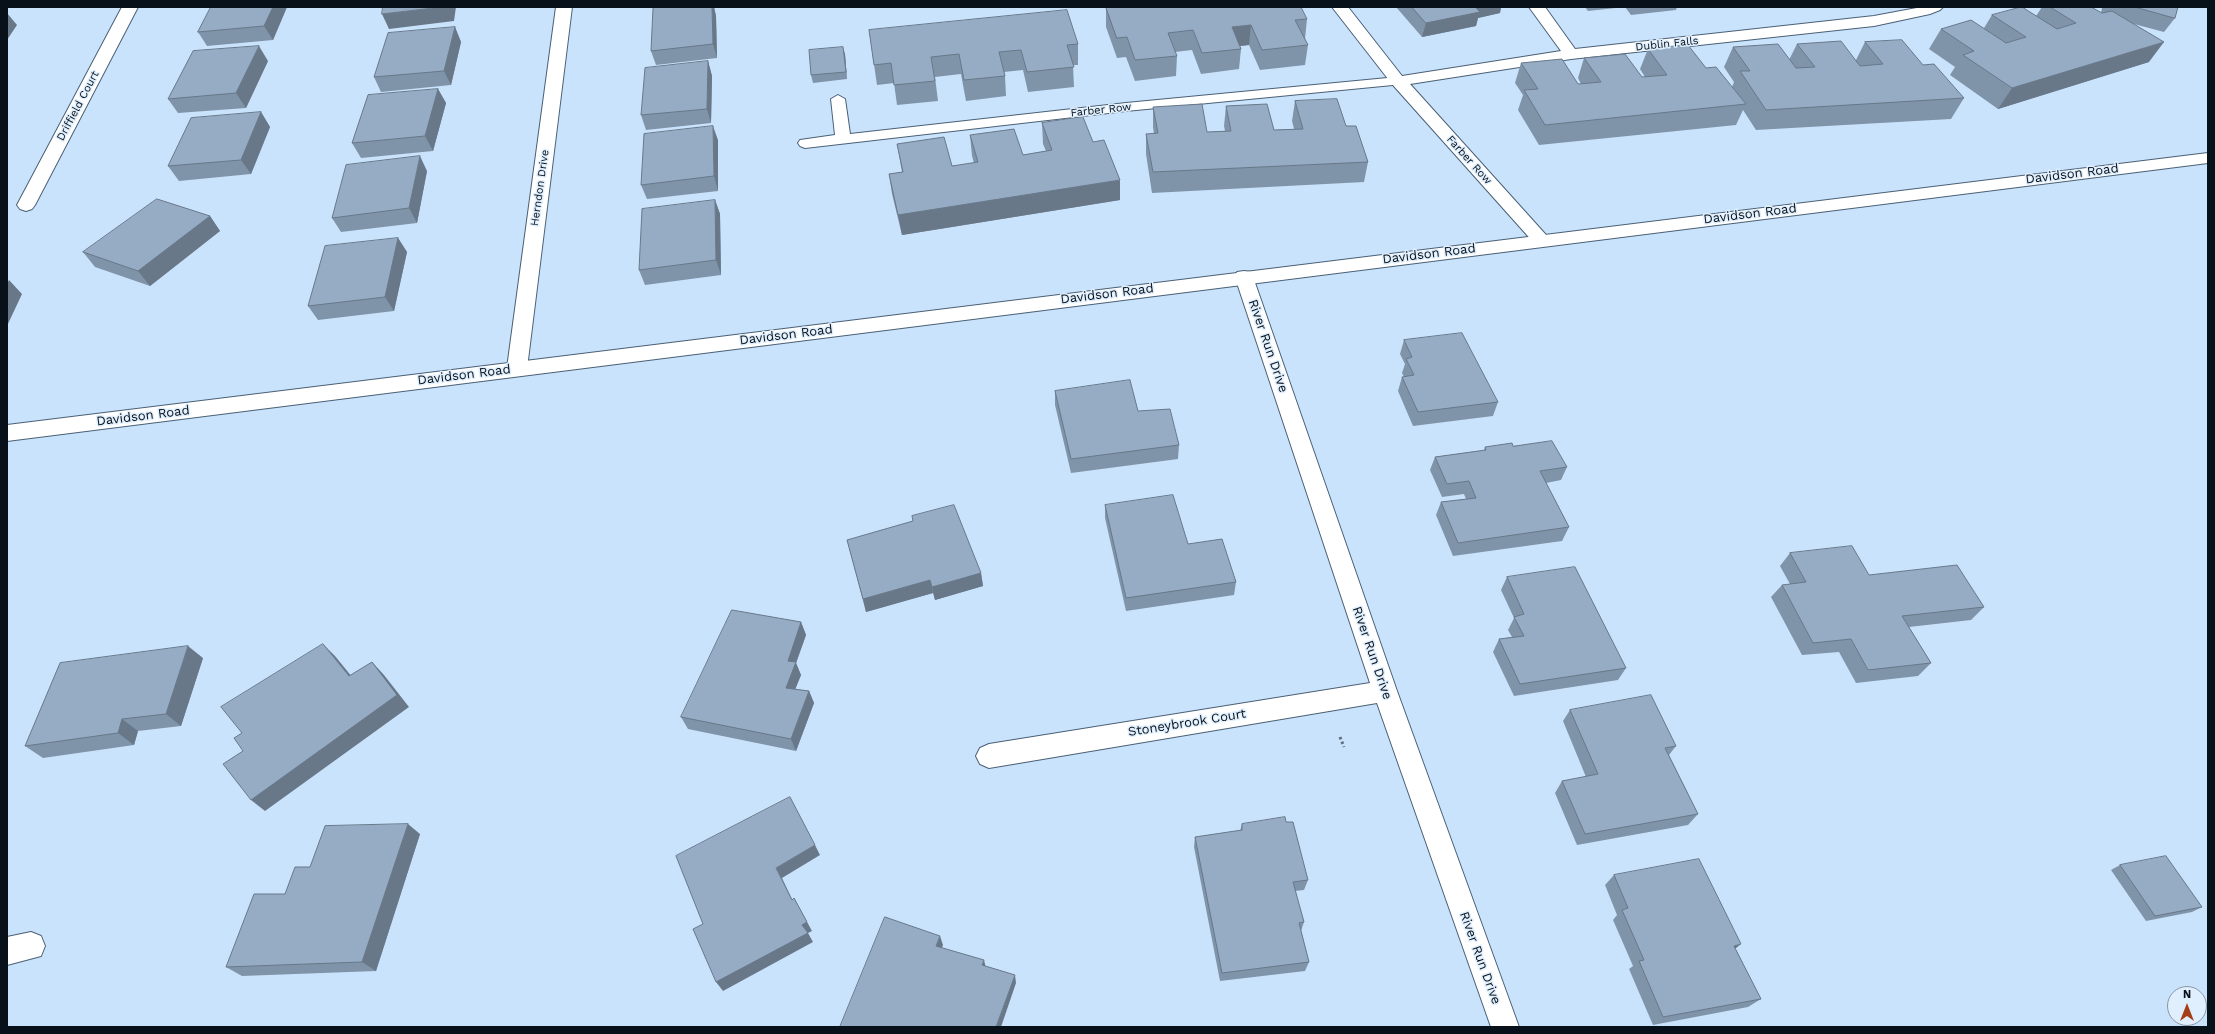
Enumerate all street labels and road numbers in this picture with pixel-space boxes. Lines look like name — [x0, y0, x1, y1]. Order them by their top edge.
street label: Dublin Falls — [1635, 34, 1699, 54]
street label: Driffield Court — [54, 69, 102, 143]
street label: Farber Row — [1070, 100, 1132, 120]
street label: Farber Row — [1444, 133, 1494, 187]
street label: Herndon Drive — [528, 149, 552, 227]
street label: Davidson Road — [2025, 161, 2119, 187]
street label: Davidson Road — [1703, 201, 1797, 227]
street label: Davidson Road — [1382, 241, 1476, 267]
street label: Davidson Road — [1060, 281, 1154, 307]
street label: River Run Drive — [1245, 297, 1291, 395]
street label: Davidson Road — [739, 322, 833, 348]
street label: Davidson Road — [417, 362, 511, 388]
street label: Davidson Road — [96, 403, 190, 429]
street label: River Run Drive — [1349, 604, 1395, 702]
street label: Stoneybrook Court — [1127, 706, 1247, 740]
street label: River Run Drive — [1456, 910, 1504, 1006]

